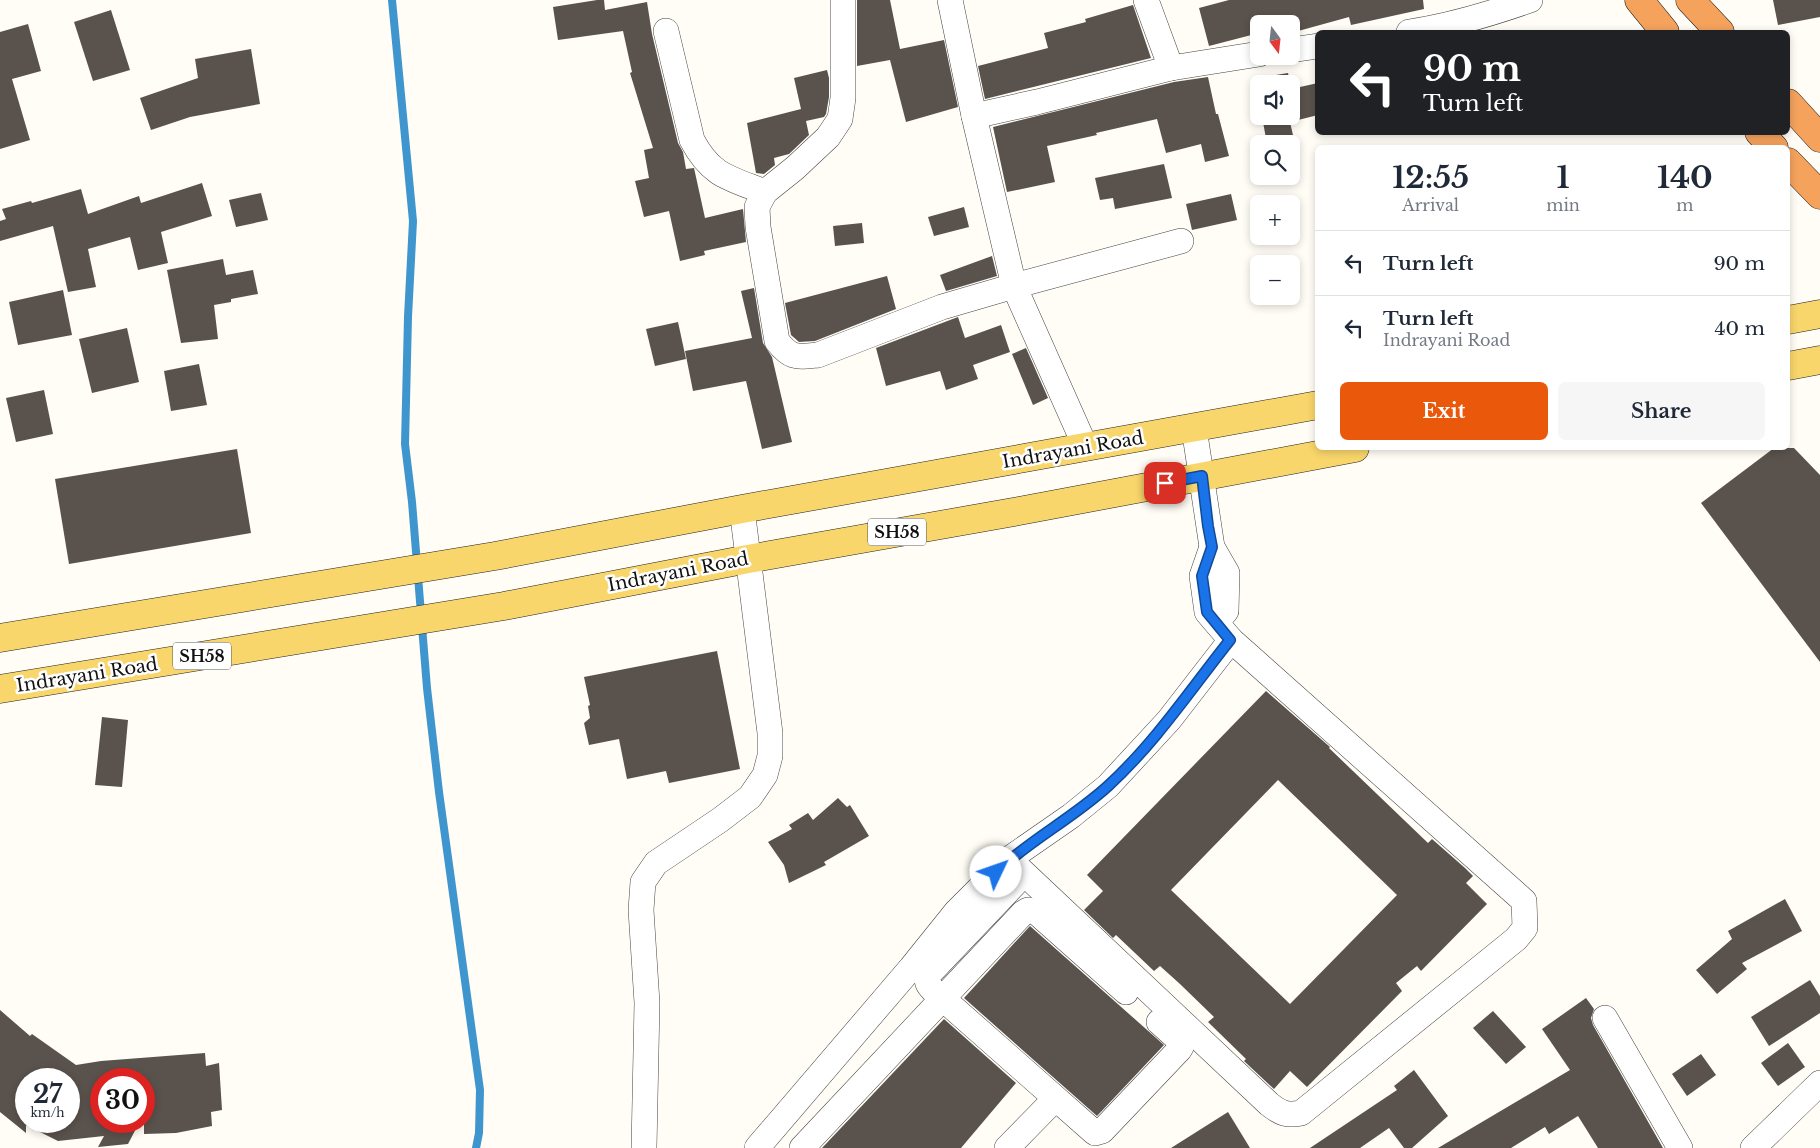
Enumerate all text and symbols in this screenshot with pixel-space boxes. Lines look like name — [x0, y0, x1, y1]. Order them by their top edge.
north arrow — [1250, 15, 1300, 65]
map controls — [1250, 15, 1300, 305]
text: 90 m — [1423, 47, 1521, 90]
icon: left — [1340, 50, 1405, 115]
button: sound — [1250, 75, 1300, 125]
text: Turn left — [1423, 90, 1523, 117]
button: search — [1250, 135, 1300, 185]
text: 12:55 — [1392, 159, 1469, 196]
text: 1 — [1557, 159, 1570, 196]
text: 140 — [1657, 159, 1713, 196]
button: + — [1250, 195, 1300, 245]
text: Arrival — [1402, 195, 1459, 215]
text: min — [1546, 195, 1580, 215]
text: m — [1676, 195, 1694, 215]
icon: left — [1340, 249, 1368, 277]
text: Turn left — [1383, 252, 1474, 275]
text: 90 m — [1713, 252, 1765, 275]
button: − — [1250, 255, 1300, 305]
text: Turn left — [1383, 307, 1474, 330]
icon: left — [1340, 314, 1368, 342]
text: 40 m — [1714, 317, 1765, 340]
text: Indrayani Road — [1383, 330, 1510, 350]
button: Exit — [1340, 382, 1548, 440]
button: Share — [1558, 382, 1765, 440]
street label: Indrayani Road — [1001, 427, 1145, 473]
pin — [1144, 462, 1186, 504]
icon: arrive — [1151, 469, 1179, 497]
road number: SH58 — [868, 518, 926, 546]
street label: Indrayani Road — [606, 548, 750, 596]
road number: SH58 — [173, 642, 231, 669]
street label: Indrayani Road — [15, 653, 159, 697]
position arrow — [969, 845, 1021, 897]
speed limit sign: 30 — [90, 1068, 155, 1133]
text: 27 — [33, 1079, 62, 1110]
text: km/h — [30, 1105, 65, 1120]

